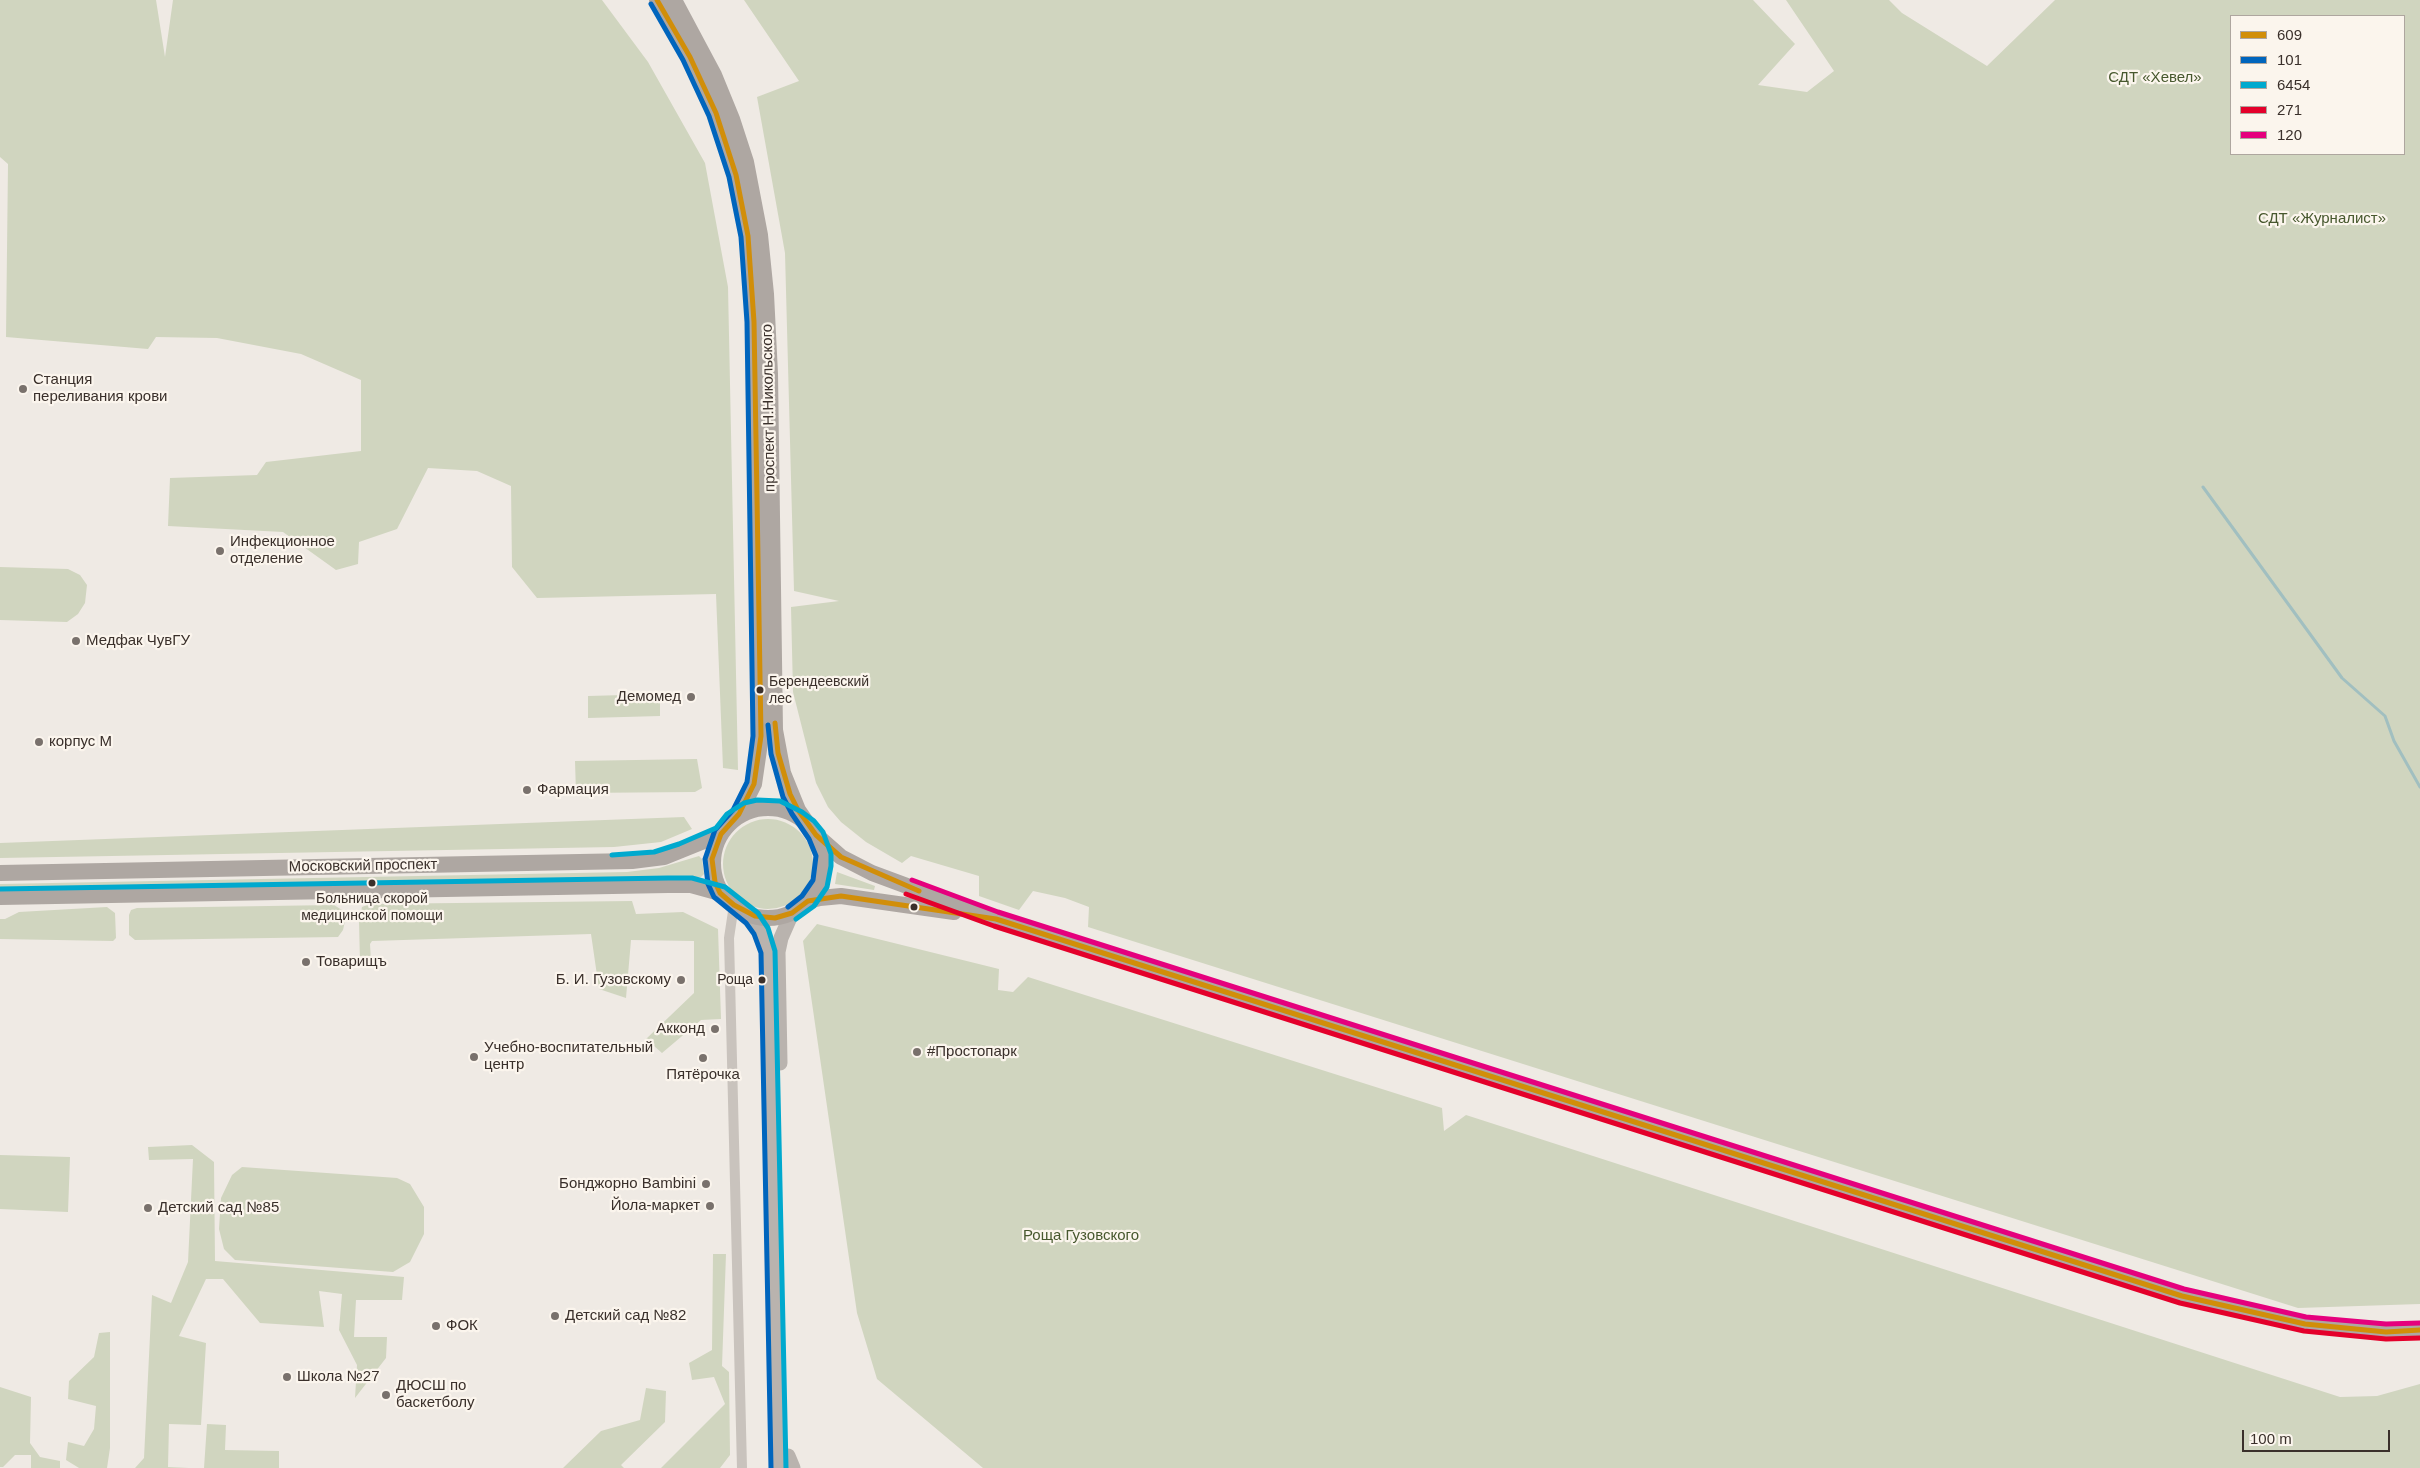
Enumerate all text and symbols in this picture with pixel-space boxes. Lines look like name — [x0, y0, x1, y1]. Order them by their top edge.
legend — [2230, 15, 2405, 155]
text: 609 — [2277, 26, 2302, 43]
text: 101 — [2277, 51, 2302, 68]
park label: СДТ «Хевел» — [2108, 69, 2202, 87]
text: 6454 — [2277, 76, 2310, 93]
text: 271 — [2277, 101, 2302, 118]
text: 120 — [2277, 126, 2302, 143]
park label: СДТ «Журналист» — [2258, 210, 2386, 228]
street label: проспект Н.Никольского — [759, 324, 779, 492]
place label: Станция переливания крови — [33, 371, 167, 406]
marker: Станция переливания крови — [17, 383, 29, 395]
place label: Инфекционное отделение — [230, 533, 335, 568]
marker: Инфекционное отделение — [214, 545, 226, 557]
place label: Медфак ЧувГУ — [86, 632, 190, 650]
marker: Медфак ЧувГУ — [70, 635, 82, 647]
place label: Берендеевский лес — [769, 674, 869, 706]
marker: Берендеевский лес — [755, 685, 765, 695]
place label: Демомед — [617, 688, 681, 706]
marker: Демомед — [685, 691, 697, 703]
place label: корпус М — [49, 733, 112, 751]
marker: корпус М — [33, 736, 45, 748]
place label: Фармация — [537, 781, 609, 799]
marker: Фармация — [521, 784, 533, 796]
street label: Московский проспект — [288, 856, 438, 876]
marker: Больница скорой медицинской помощи — [367, 878, 377, 888]
place label: Больница скорой медицинской помощи — [301, 891, 443, 924]
unlabelled marker — [909, 902, 919, 912]
place label: Товарищъ — [316, 953, 387, 971]
marker: Товарищъ — [300, 956, 312, 968]
place label: Б. И. Гузовскому — [556, 971, 671, 989]
place label: Роща — [717, 972, 753, 988]
marker: Б. И. Гузовскому — [675, 974, 687, 986]
marker: Роща — [757, 975, 767, 985]
place label: Акконд — [656, 1020, 705, 1038]
marker: Акконд — [709, 1023, 721, 1035]
place label: Учебно-воспитательный центр — [484, 1039, 653, 1074]
place label: #Простопарк — [927, 1043, 1017, 1061]
marker: #Простопарк — [911, 1046, 923, 1058]
marker: Учебно-воспитательный центр — [468, 1051, 480, 1063]
marker: Пятёрочка — [697, 1052, 709, 1064]
place label: Пятёрочка — [666, 1066, 740, 1084]
place label: Бонджорно Bambini — [559, 1175, 696, 1193]
marker: Бонджорно Bambini — [700, 1178, 712, 1190]
place label: Йола-маркет — [611, 1197, 700, 1215]
place label: Детский сад №85 — [158, 1199, 279, 1217]
marker: Йола-маркет — [704, 1200, 716, 1212]
marker: Детский сад №85 — [142, 1202, 154, 1214]
park label: Роща Гузовского — [1023, 1227, 1139, 1245]
place label: Детский сад №82 — [565, 1307, 686, 1325]
marker: Детский сад №82 — [549, 1310, 561, 1322]
place label: ФОК — [446, 1317, 478, 1335]
marker: ФОК — [430, 1320, 442, 1332]
place label: Школа №27 — [297, 1368, 380, 1386]
marker: Школа №27 — [281, 1371, 293, 1383]
place label: ДЮСШ по баскетболу — [396, 1377, 474, 1412]
marker: ДЮСШ по баскетболу — [380, 1389, 392, 1401]
scale bar — [2245, 1420, 2392, 1452]
text: 100 m — [2250, 1430, 2292, 1447]

